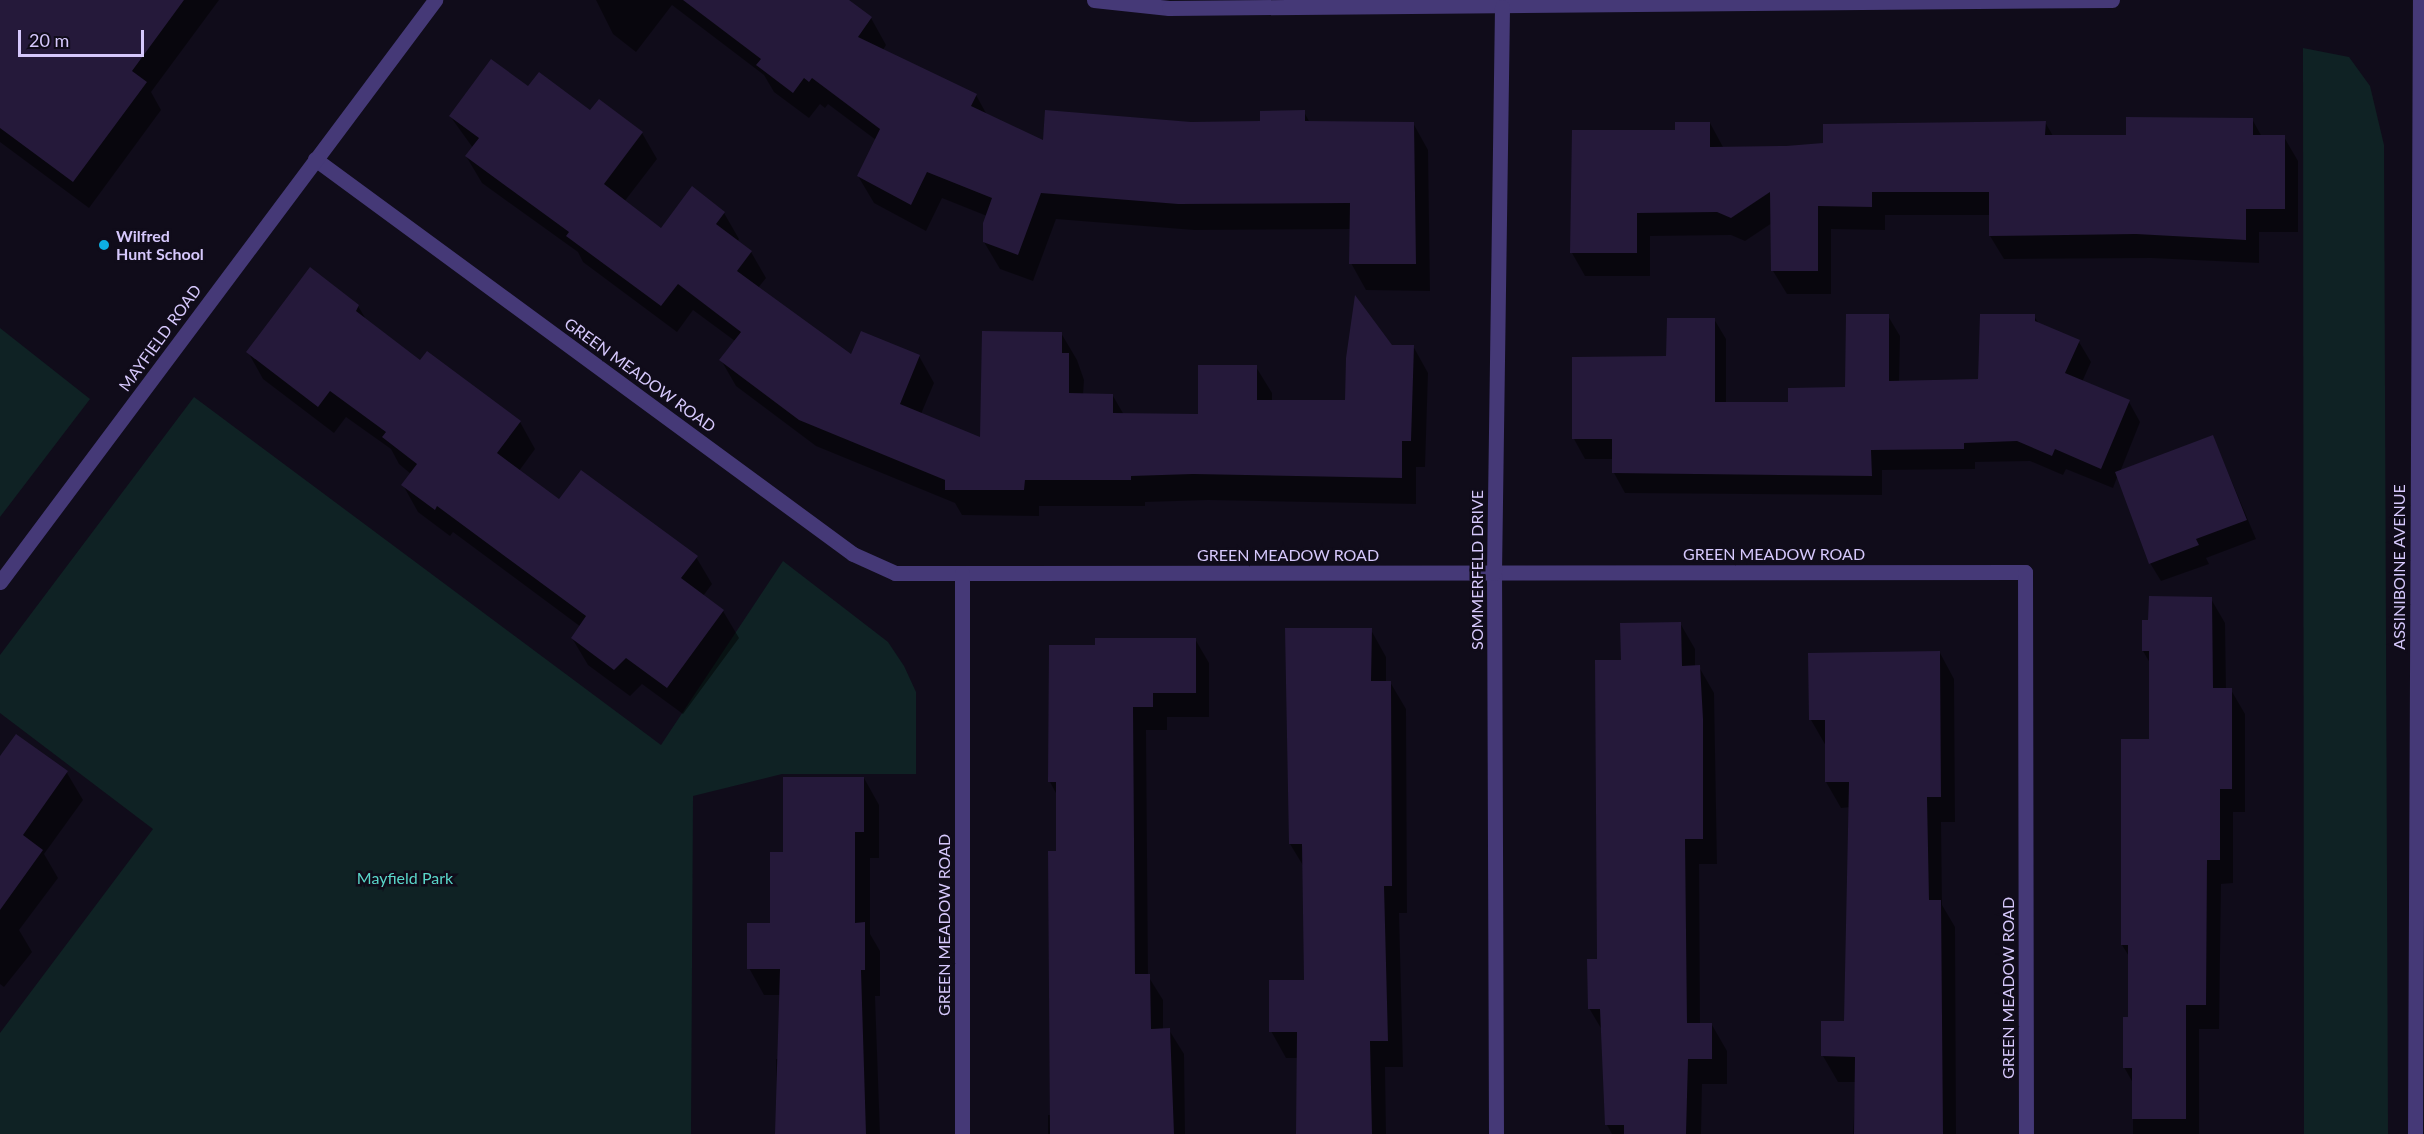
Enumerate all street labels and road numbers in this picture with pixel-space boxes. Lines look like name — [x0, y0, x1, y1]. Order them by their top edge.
street label: MAYFIELD ROAD — [115, 281, 205, 395]
street label: GREEN MEADOW ROAD — [561, 314, 719, 436]
street label: ASSINIBOINE AVENUE — [2389, 484, 2409, 650]
street label: SOMMERFELD DRIVE — [1467, 490, 1487, 650]
street label: GREEN MEADOW ROAD — [1683, 544, 1865, 564]
street label: GREEN MEADOW ROAD — [1197, 545, 1379, 565]
street label: GREEN MEADOW ROAD — [934, 834, 954, 1016]
street label: GREEN MEADOW ROAD — [1998, 897, 2018, 1079]

